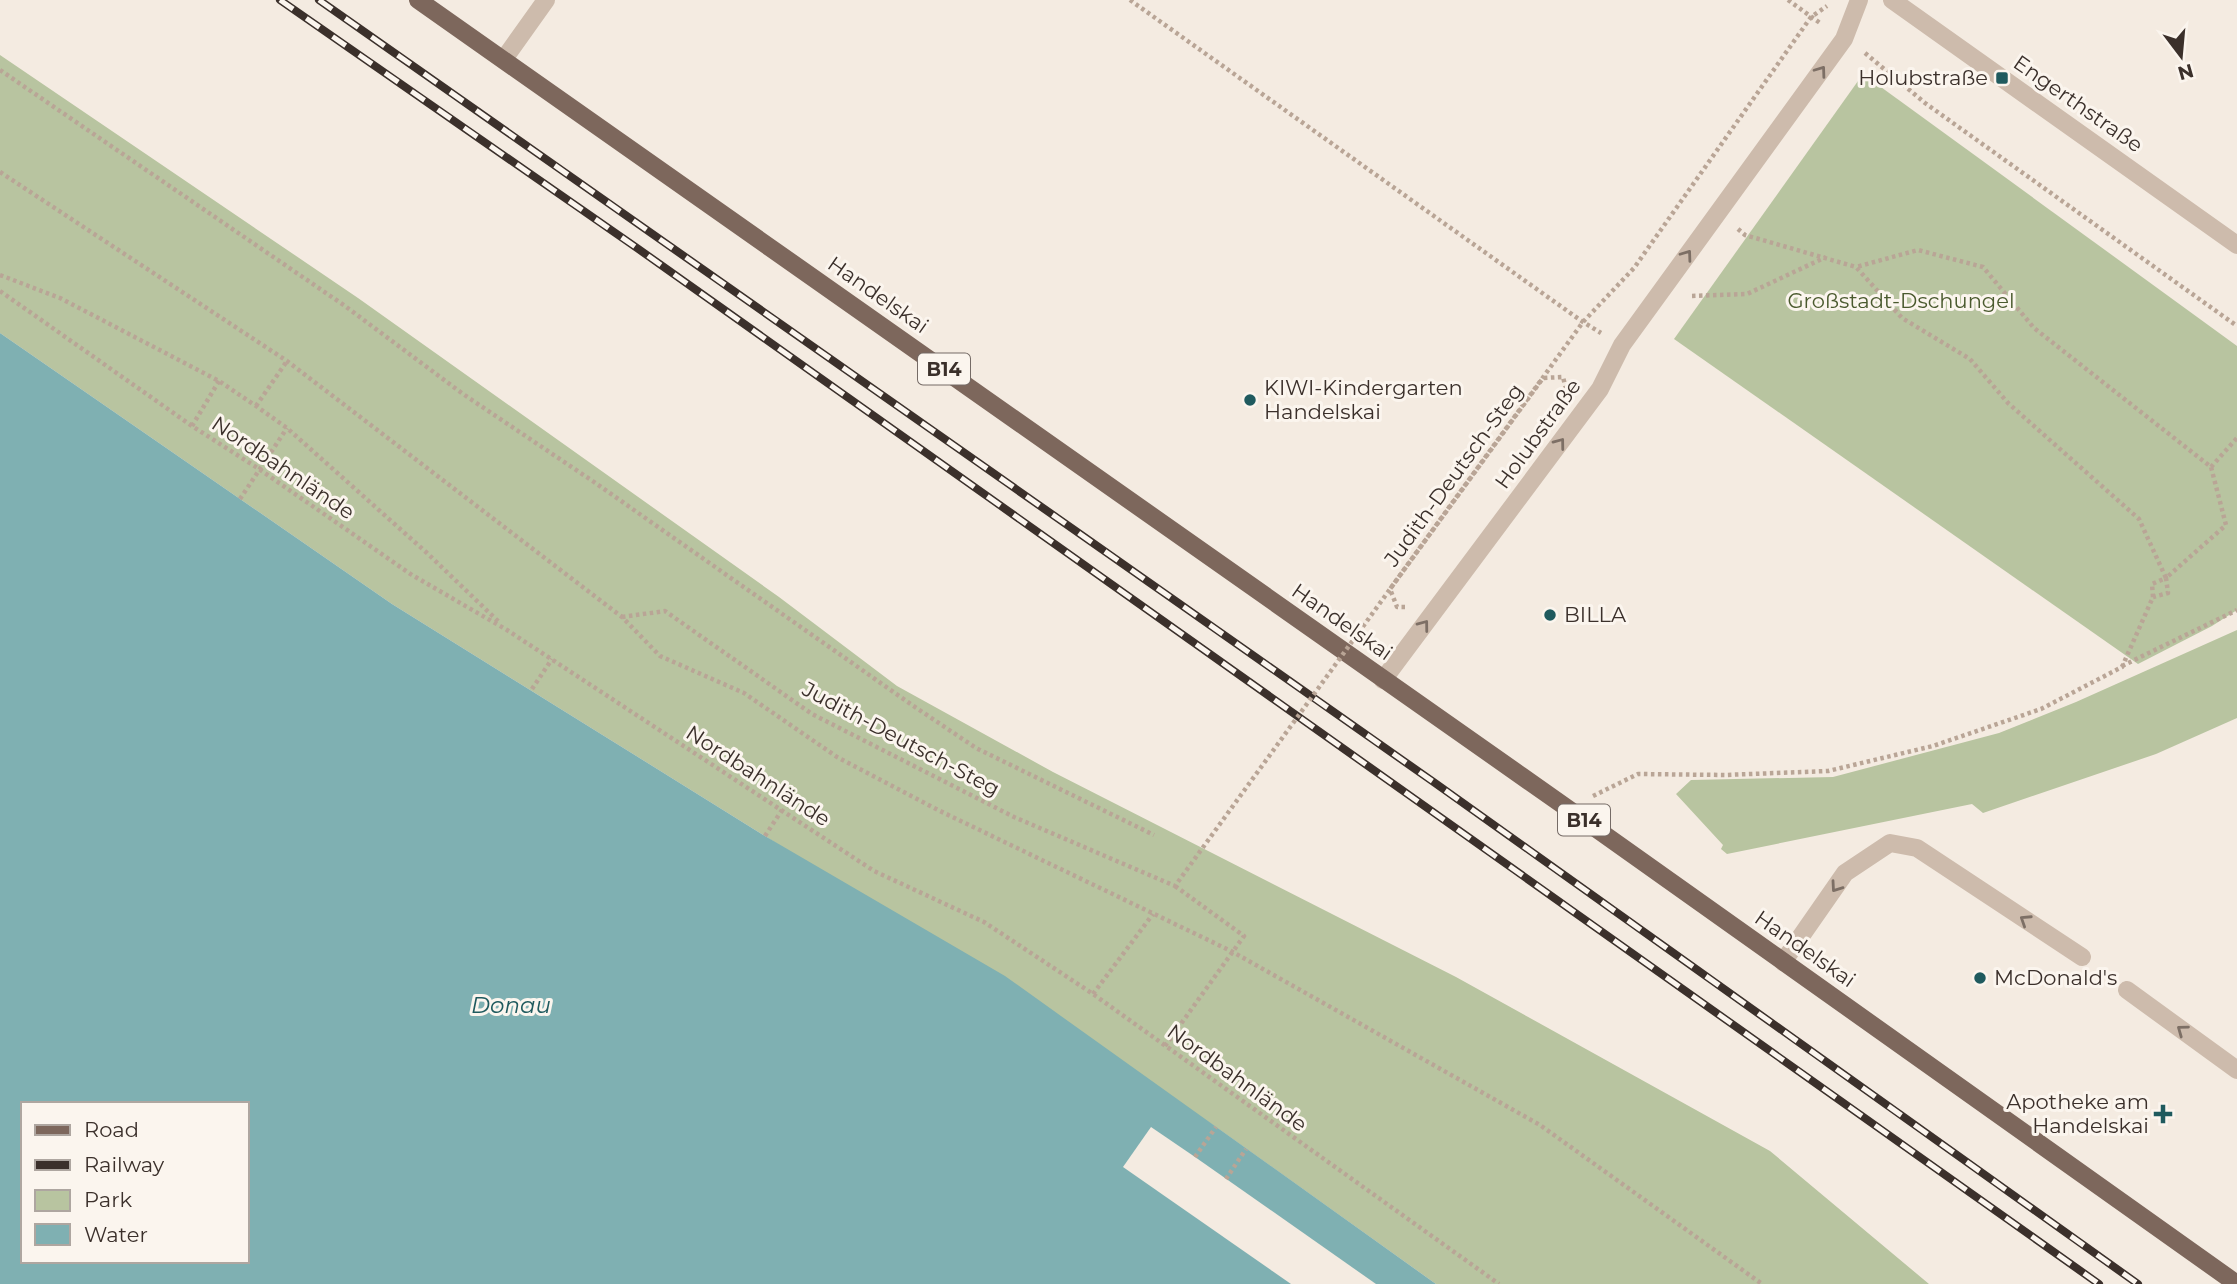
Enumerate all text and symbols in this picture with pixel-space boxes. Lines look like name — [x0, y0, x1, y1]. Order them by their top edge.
north arrow — [2146, 21, 2216, 91]
street label: Engerthstraße — [2009, 50, 2148, 157]
text: N — [2175, 59, 2196, 85]
place label: Holubstraße — [1858, 65, 1988, 90]
one-way arrow — [1813, 66, 1825, 79]
marker: Holubstraße — [1994, 70, 2010, 86]
one-way arrow — [1679, 250, 1692, 263]
street label: Handelskai — [823, 251, 933, 338]
park label: Großstadt-Dschungel — [1787, 288, 2015, 313]
road number: B14 — [918, 354, 970, 384]
street label: Holubstraße — [1489, 374, 1586, 494]
place label: KIWI-Kindergarten Handelskai — [1264, 375, 1463, 424]
street label: Judith-Deutsch-Steg — [1378, 379, 1528, 572]
marker: KIWI-Kindergarten Handelskai — [1242, 392, 1258, 408]
street label: Nordbahnlände — [207, 411, 359, 525]
one-way arrow — [1552, 438, 1564, 450]
street label: Handelskai — [1287, 578, 1397, 665]
place label: BILLA — [1564, 602, 1627, 627]
marker: BILLA — [1542, 607, 1558, 623]
one-way arrow — [1416, 620, 1429, 633]
street label: Judith-Deutsch-Steg — [798, 675, 1004, 801]
street label: Nordbahnlände — [682, 720, 835, 831]
road number: B14 — [1558, 804, 1610, 835]
one-way arrow — [1831, 879, 1844, 892]
street label: Handelskai — [1750, 905, 1860, 992]
one-way arrow — [2020, 915, 2033, 928]
place label: McDonald's — [1994, 965, 2117, 990]
marker: McDonald's — [1972, 970, 1988, 986]
water label: Donau — [471, 991, 551, 1019]
street label: Nordbahnlände — [1162, 1018, 1312, 1137]
one-way arrow — [2177, 1026, 2190, 1038]
place label: Apotheke am Handelskai — [2006, 1089, 2149, 1138]
legend — [21, 1102, 248, 1263]
marker: Apotheke am Handelskai — [2155, 1106, 2171, 1122]
text: Road — [84, 1117, 139, 1142]
text: Railway — [84, 1152, 165, 1177]
text: Park — [84, 1187, 132, 1212]
text: Water — [84, 1222, 148, 1247]

